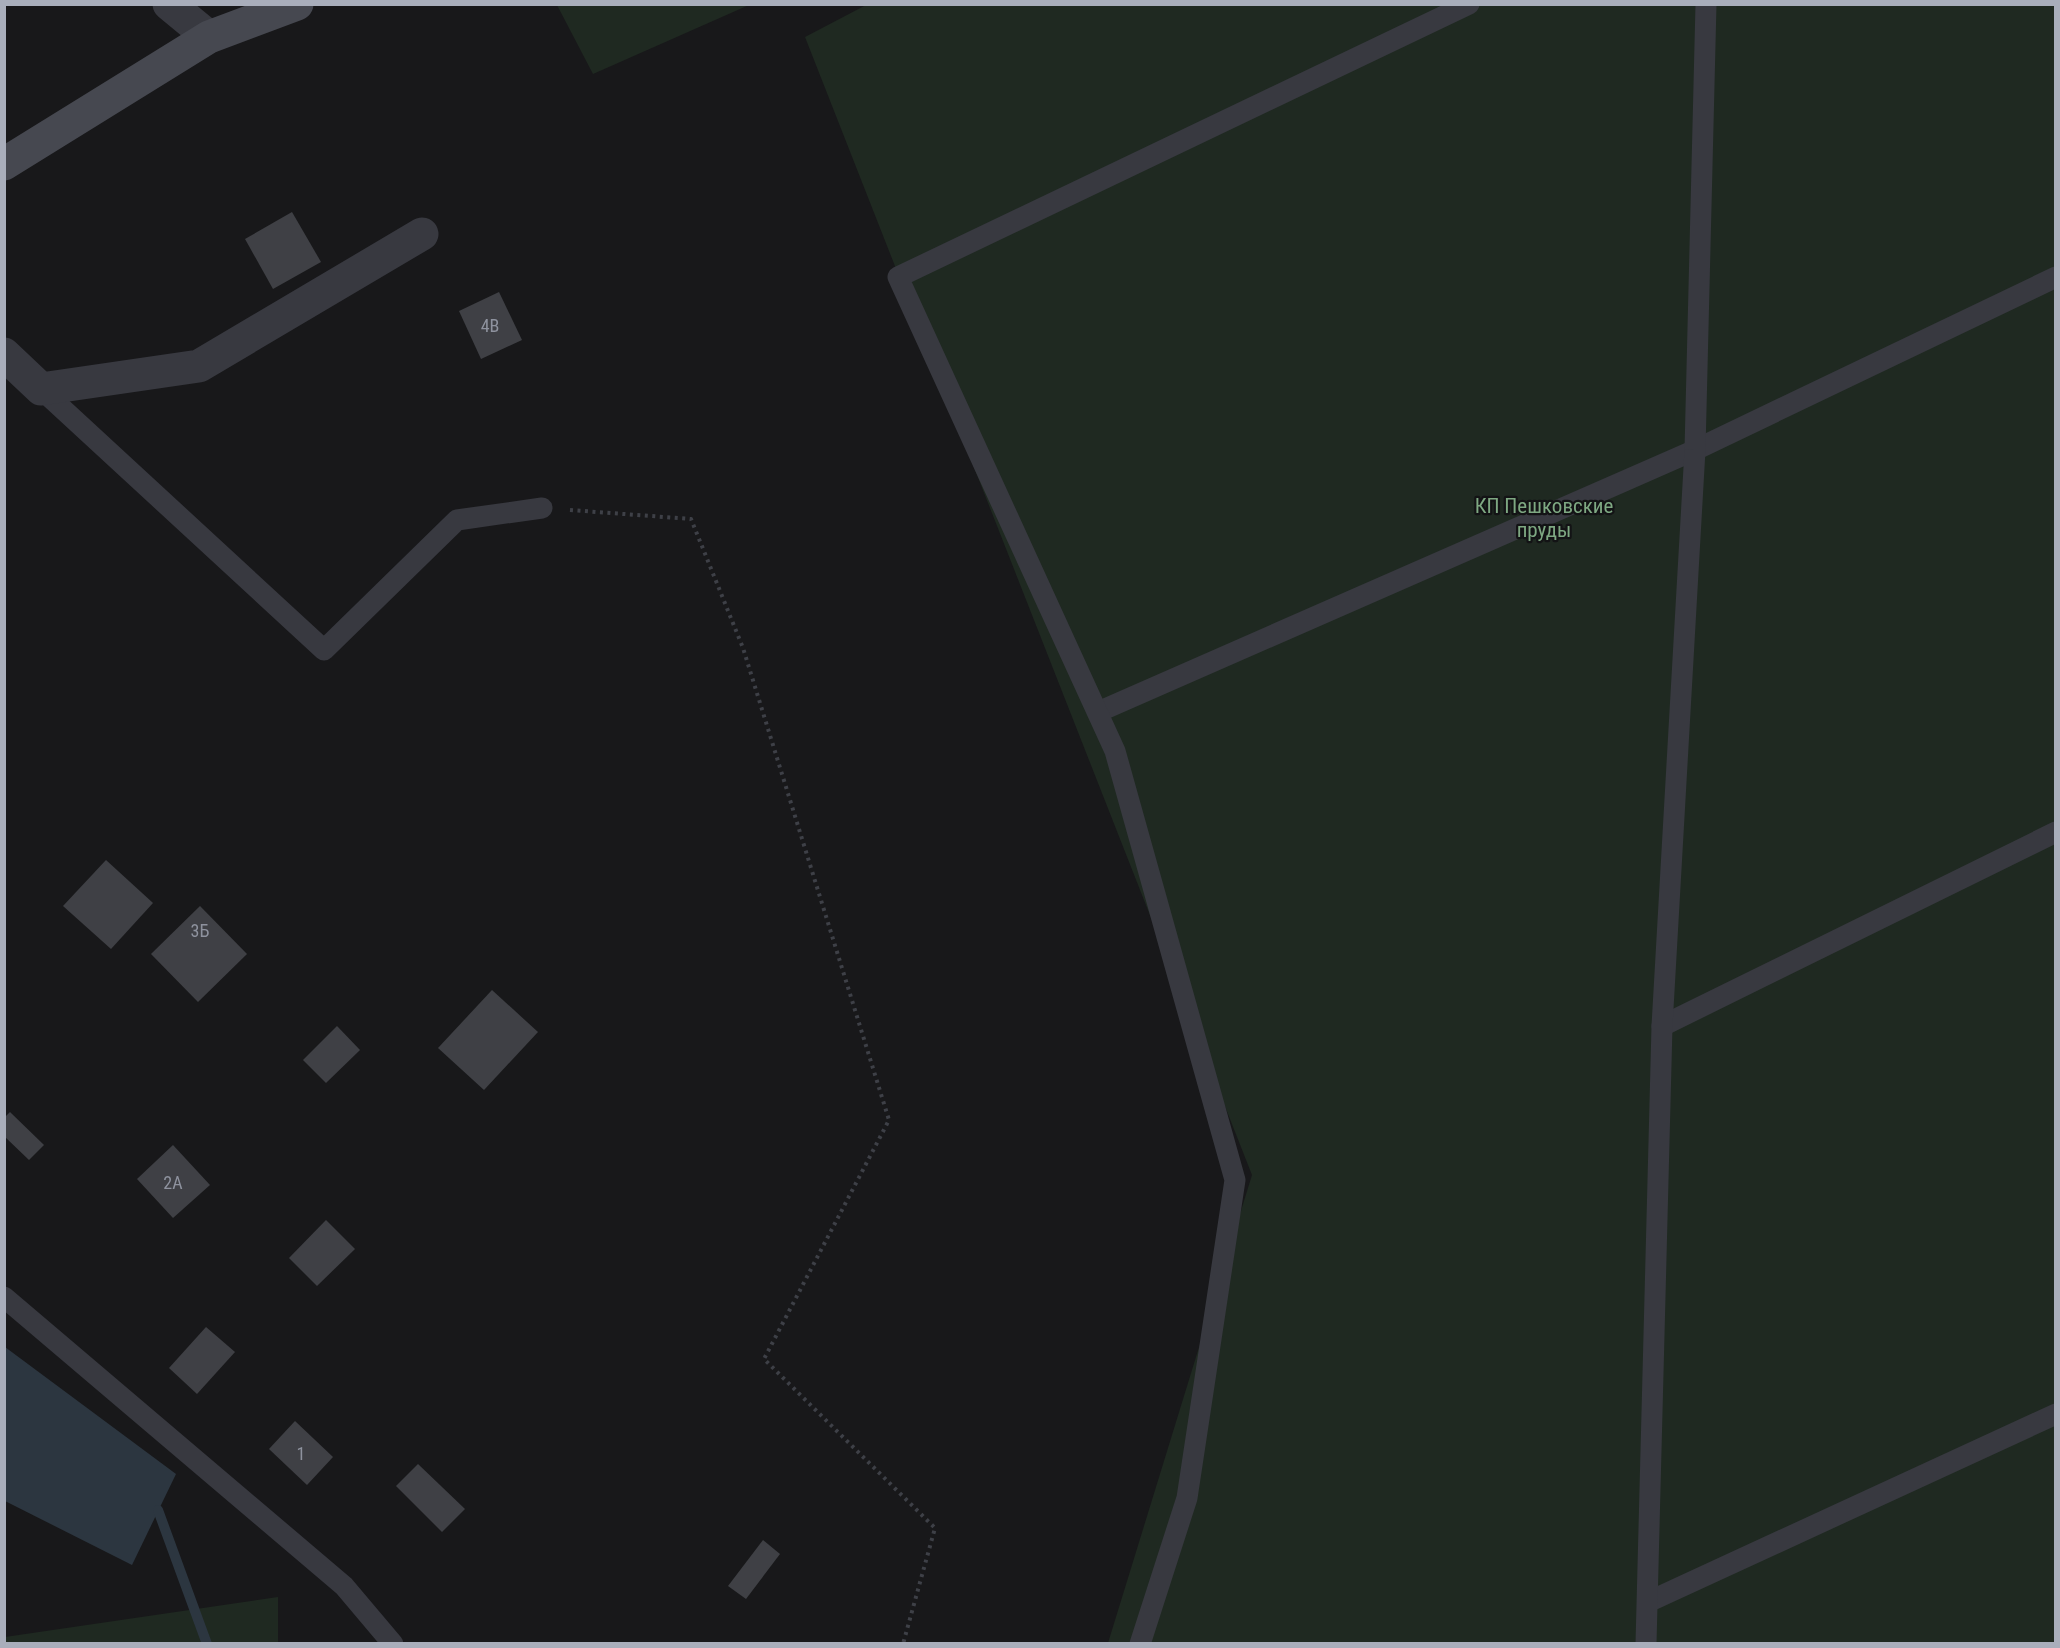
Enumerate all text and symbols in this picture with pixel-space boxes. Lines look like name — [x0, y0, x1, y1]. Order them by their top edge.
house number: 4В — [481, 315, 499, 336]
park label: КП Пешковские пруды — [1475, 494, 1613, 542]
house number: 3Б — [191, 920, 209, 941]
house number: 2А — [163, 1172, 183, 1193]
house number: 1 — [297, 1443, 305, 1464]

